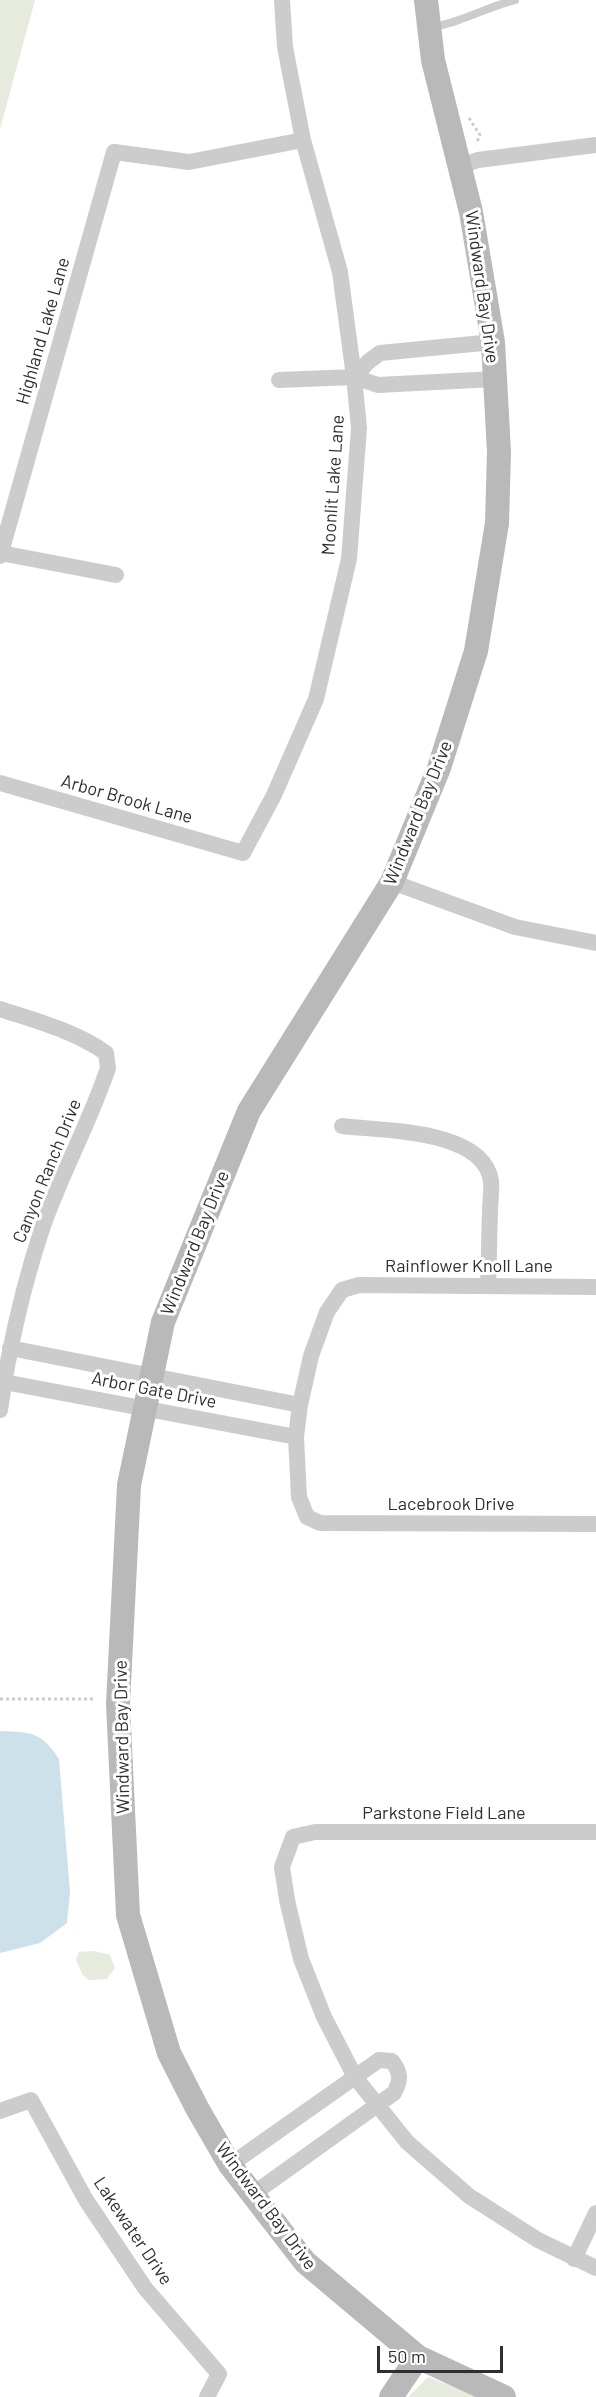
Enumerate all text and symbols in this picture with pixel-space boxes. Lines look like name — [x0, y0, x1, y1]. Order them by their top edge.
street label: Windward Bay Drive — [461, 209, 503, 365]
street label: Highland Lake Lane — [12, 255, 74, 407]
street label: Moonlit Lake Lane — [317, 414, 349, 556]
street label: Windward Bay Drive — [379, 738, 457, 888]
street label: Arbor Brook Lane — [59, 770, 195, 828]
street label: Canyon Ranch Drive — [8, 1096, 86, 1246]
street label: Windward Bay Drive — [156, 1168, 234, 1318]
street label: Rainflower Knoll Lane — [385, 1255, 553, 1277]
street label: Arbor Gate Drive — [90, 1367, 218, 1413]
street label: Lacebrook Drive — [388, 1493, 514, 1515]
street label: Windward Bay Drive — [110, 1660, 134, 1814]
street label: Parkstone Field Lane — [362, 1802, 526, 1824]
street label: Windward Bay Drive — [211, 2138, 321, 2274]
street label: Lakewater Drive — [89, 2173, 177, 2289]
scale bar — [380, 2334, 506, 2372]
text: 50 m — [388, 2345, 426, 2367]

